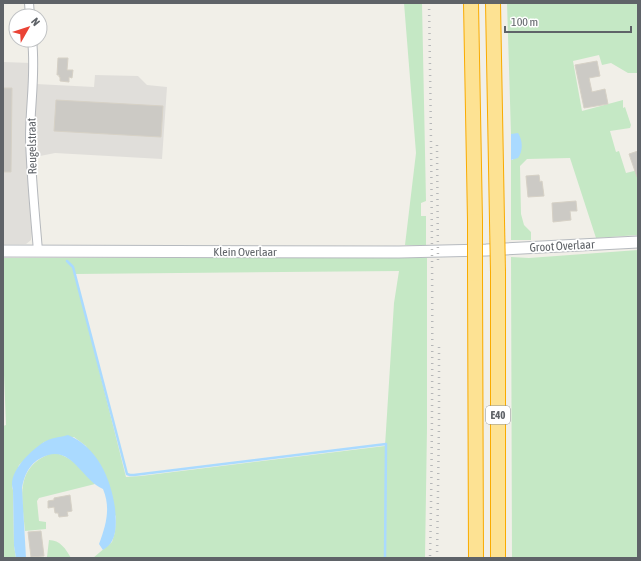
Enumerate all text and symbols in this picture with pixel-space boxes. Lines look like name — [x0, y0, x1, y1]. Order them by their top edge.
north arrow — [8, 8, 48, 48]
scale bar — [505, 8, 631, 34]
text: N — [29, 15, 42, 28]
text: 100 m — [511, 15, 538, 29]
street label: Reugelstraat — [24, 117, 39, 174]
street label: Groot Overlaar — [529, 237, 595, 255]
street label: Klein Overlaar — [213, 245, 277, 259]
road number: E40 — [486, 406, 510, 424]

